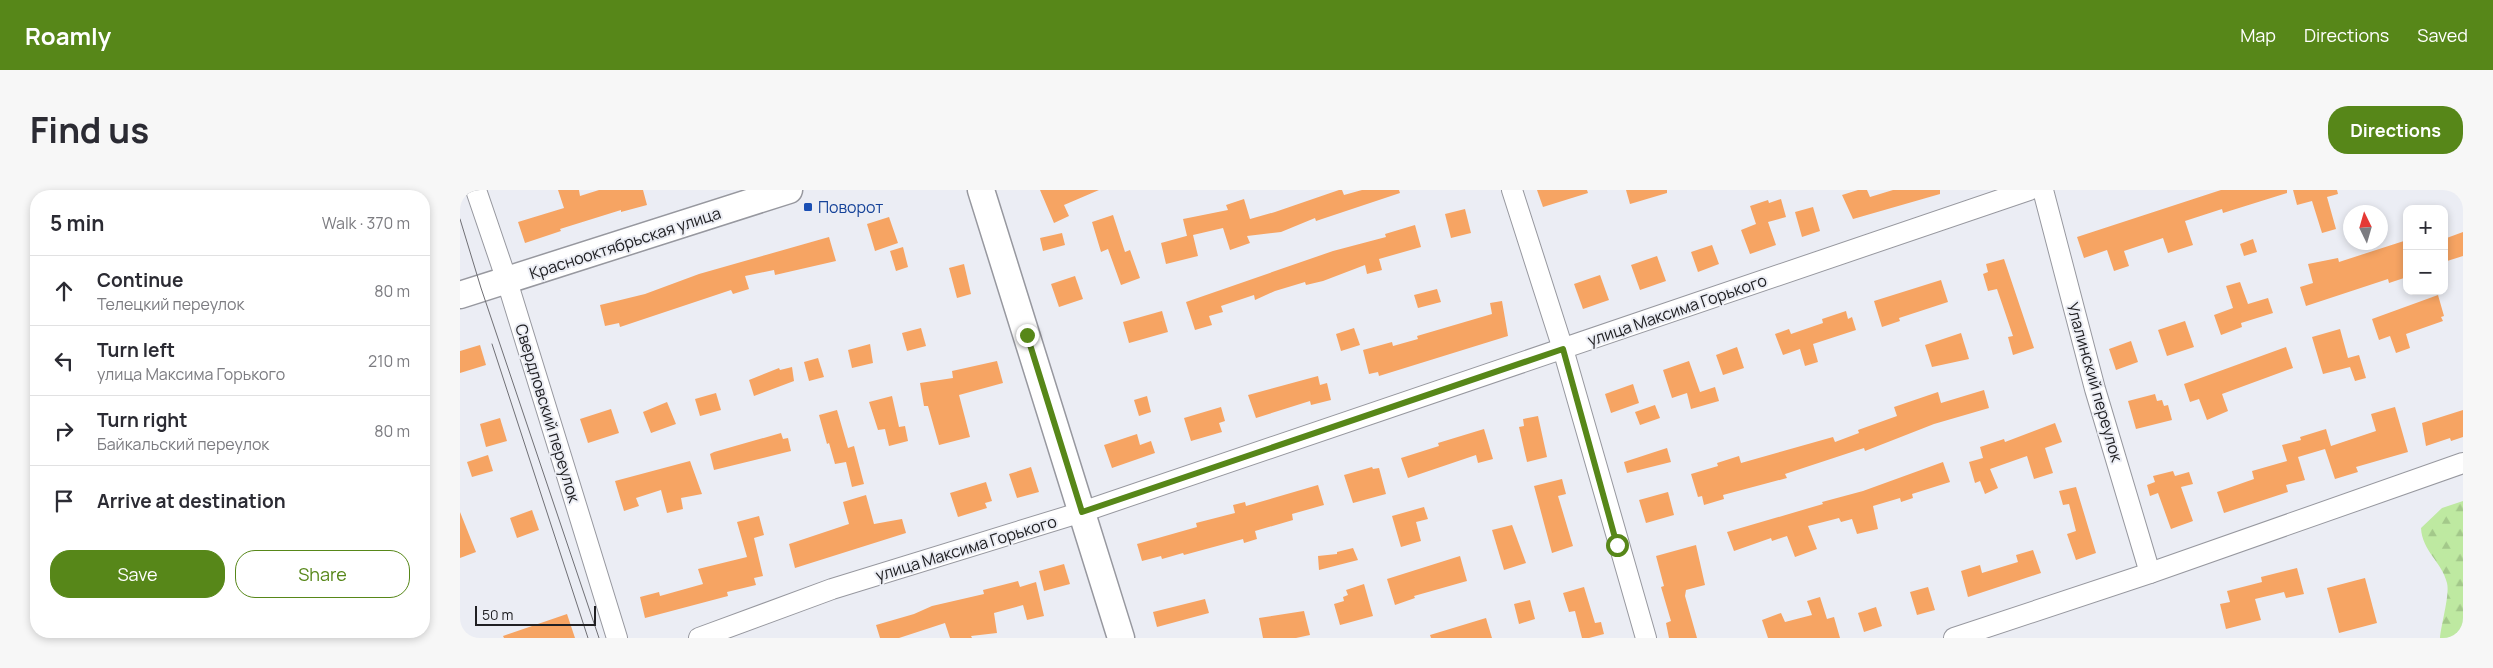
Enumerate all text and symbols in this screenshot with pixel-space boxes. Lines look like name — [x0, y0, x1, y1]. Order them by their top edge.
text: Roamly — [25, 19, 111, 52]
text: Map — [2240, 23, 2276, 47]
text: Directions — [2304, 23, 2389, 47]
text: Saved — [2417, 23, 2468, 47]
text: Find us — [30, 106, 149, 154]
button: Directions — [2328, 106, 2463, 154]
place label: Поворот — [818, 196, 883, 218]
marker: Поворот — [802, 201, 814, 213]
street label: Краснооктябрьская улица — [527, 202, 723, 284]
north arrow — [2343, 205, 2388, 250]
map controls — [2403, 205, 2448, 295]
button: + — [2403, 205, 2448, 250]
text: 5 min — [50, 209, 104, 237]
text: Walk · 370 m — [322, 212, 410, 234]
button: − — [2403, 250, 2448, 295]
text: Continue — [97, 267, 183, 293]
street label: улица Максима Горького — [1584, 269, 1770, 351]
icon: ahead — [50, 277, 78, 305]
text: 80 m — [374, 280, 410, 302]
text: Телецкий переулок — [97, 293, 244, 315]
street label: Улалинский переулок — [2062, 300, 2129, 465]
street label: Свердловский переулок — [510, 321, 586, 506]
route end — [1016, 324, 1039, 347]
text: Turn left — [97, 337, 175, 363]
icon: left — [50, 347, 78, 375]
text: 210 m — [368, 350, 410, 372]
text: улица Максима Горького — [97, 363, 285, 385]
text: Turn right — [97, 407, 187, 433]
icon: right — [50, 417, 78, 445]
text: 80 m — [374, 420, 410, 442]
text: Байкальский переулок — [97, 433, 269, 455]
icon: arrive — [50, 487, 78, 515]
text: Arrive at destination — [97, 488, 286, 514]
street label: улица Максима Горького — [873, 510, 1059, 586]
route start — [1606, 534, 1629, 557]
button: Save — [50, 550, 225, 598]
button: Share — [235, 550, 410, 598]
scale bar — [475, 603, 596, 626]
text: 50 m — [482, 605, 513, 624]

